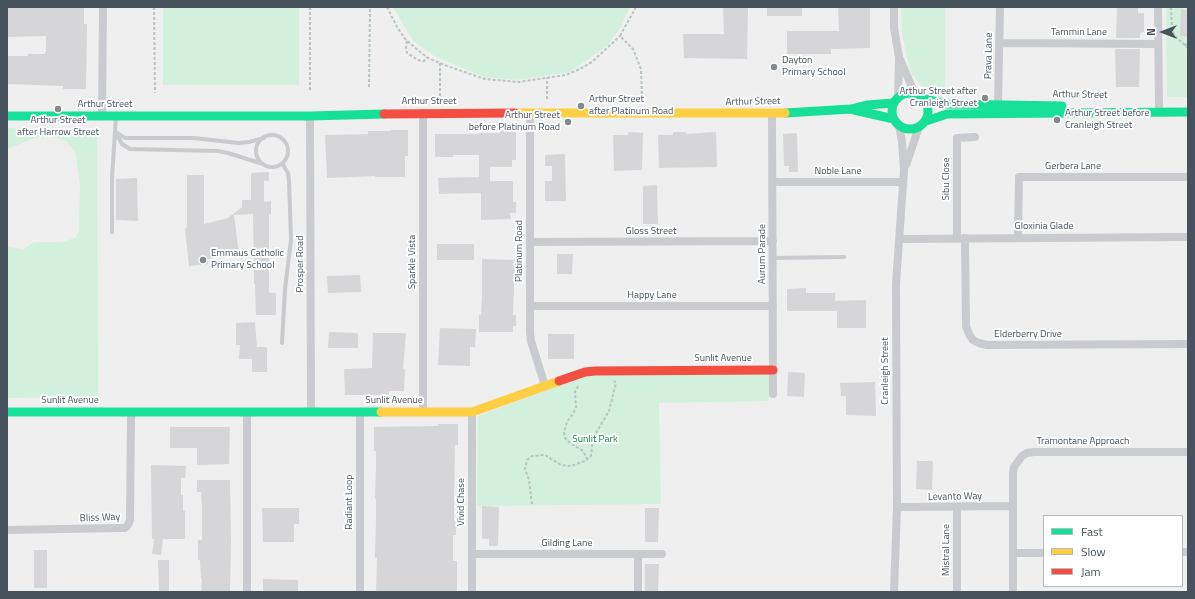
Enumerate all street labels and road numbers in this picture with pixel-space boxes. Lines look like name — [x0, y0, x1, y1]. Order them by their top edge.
street label: Tammin Lane — [1051, 27, 1107, 39]
street label: Prava Lane — [983, 33, 995, 79]
street label: Arthur Street — [1052, 89, 1108, 101]
street label: Arthur Street — [401, 96, 457, 108]
street label: Arthur Street — [725, 96, 781, 108]
street label: Arthur Street — [77, 99, 133, 111]
street label: Sibu Close — [941, 157, 953, 201]
street label: Gerbera Lane — [1045, 161, 1101, 173]
street label: Noble Lane — [814, 166, 862, 178]
street label: Platinum Road — [514, 220, 526, 282]
street label: Gloxinia Glade — [1015, 221, 1073, 233]
street label: Aurum Parade — [757, 224, 769, 284]
street label: Gloss Street — [625, 226, 677, 238]
street label: Sparkle Vista — [407, 235, 419, 289]
street label: Prosper Road — [295, 236, 307, 292]
street label: Happy Lane — [627, 290, 677, 302]
street label: Elderberry Drive — [994, 329, 1062, 341]
street label: Cranleigh Street — [880, 337, 892, 405]
street label: Sunlit Avenue — [694, 353, 752, 365]
street label: Sunlit Avenue — [41, 395, 99, 407]
street label: Sunlit Avenue — [365, 395, 423, 407]
street label: Tramontane Approach — [1037, 436, 1129, 448]
street label: Radiant Loop — [344, 474, 356, 530]
street label: Vivid Chase — [456, 478, 468, 526]
street label: Levanto Way — [928, 491, 982, 503]
street label: Bliss Way — [79, 511, 121, 525]
street label: Mistral Lane — [941, 524, 953, 576]
street label: Gilding Lane — [541, 538, 593, 550]

